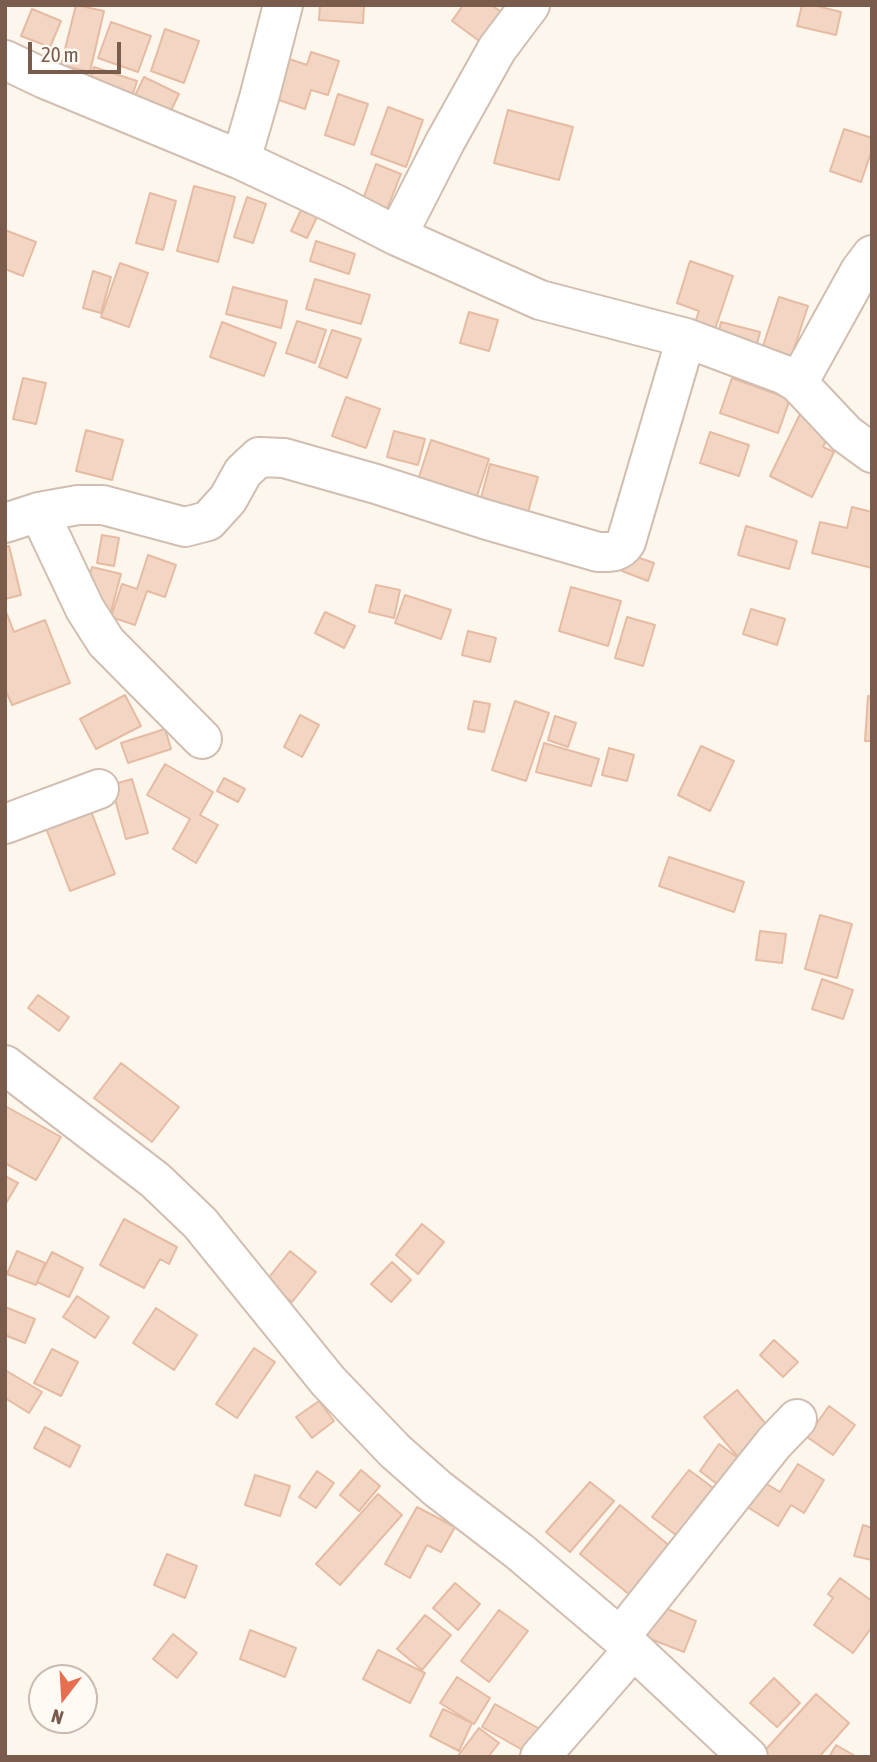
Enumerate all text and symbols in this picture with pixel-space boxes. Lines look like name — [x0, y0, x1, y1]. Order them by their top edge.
scale bar — [32, 28, 124, 72]
text: 20 m — [41, 42, 79, 66]
north arrow — [28, 1664, 98, 1734]
text: N — [49, 1705, 66, 1729]

